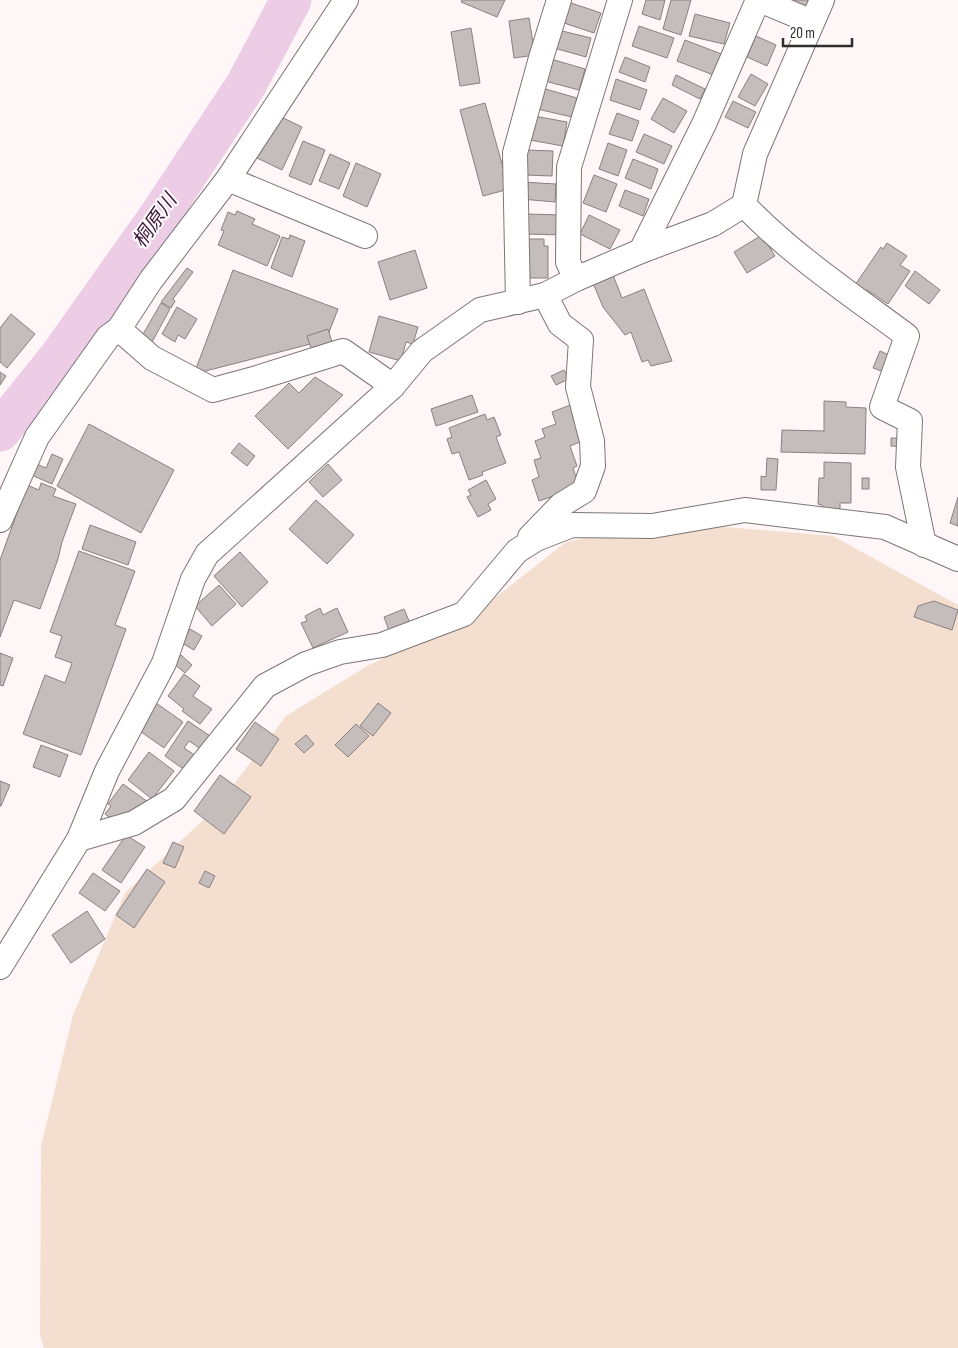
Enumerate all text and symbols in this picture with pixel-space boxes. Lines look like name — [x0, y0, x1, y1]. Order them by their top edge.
scale bar — [783, 15, 852, 47]
text: 20 m — [790, 24, 815, 43]
water label: 桐原川 — [128, 188, 183, 252]

